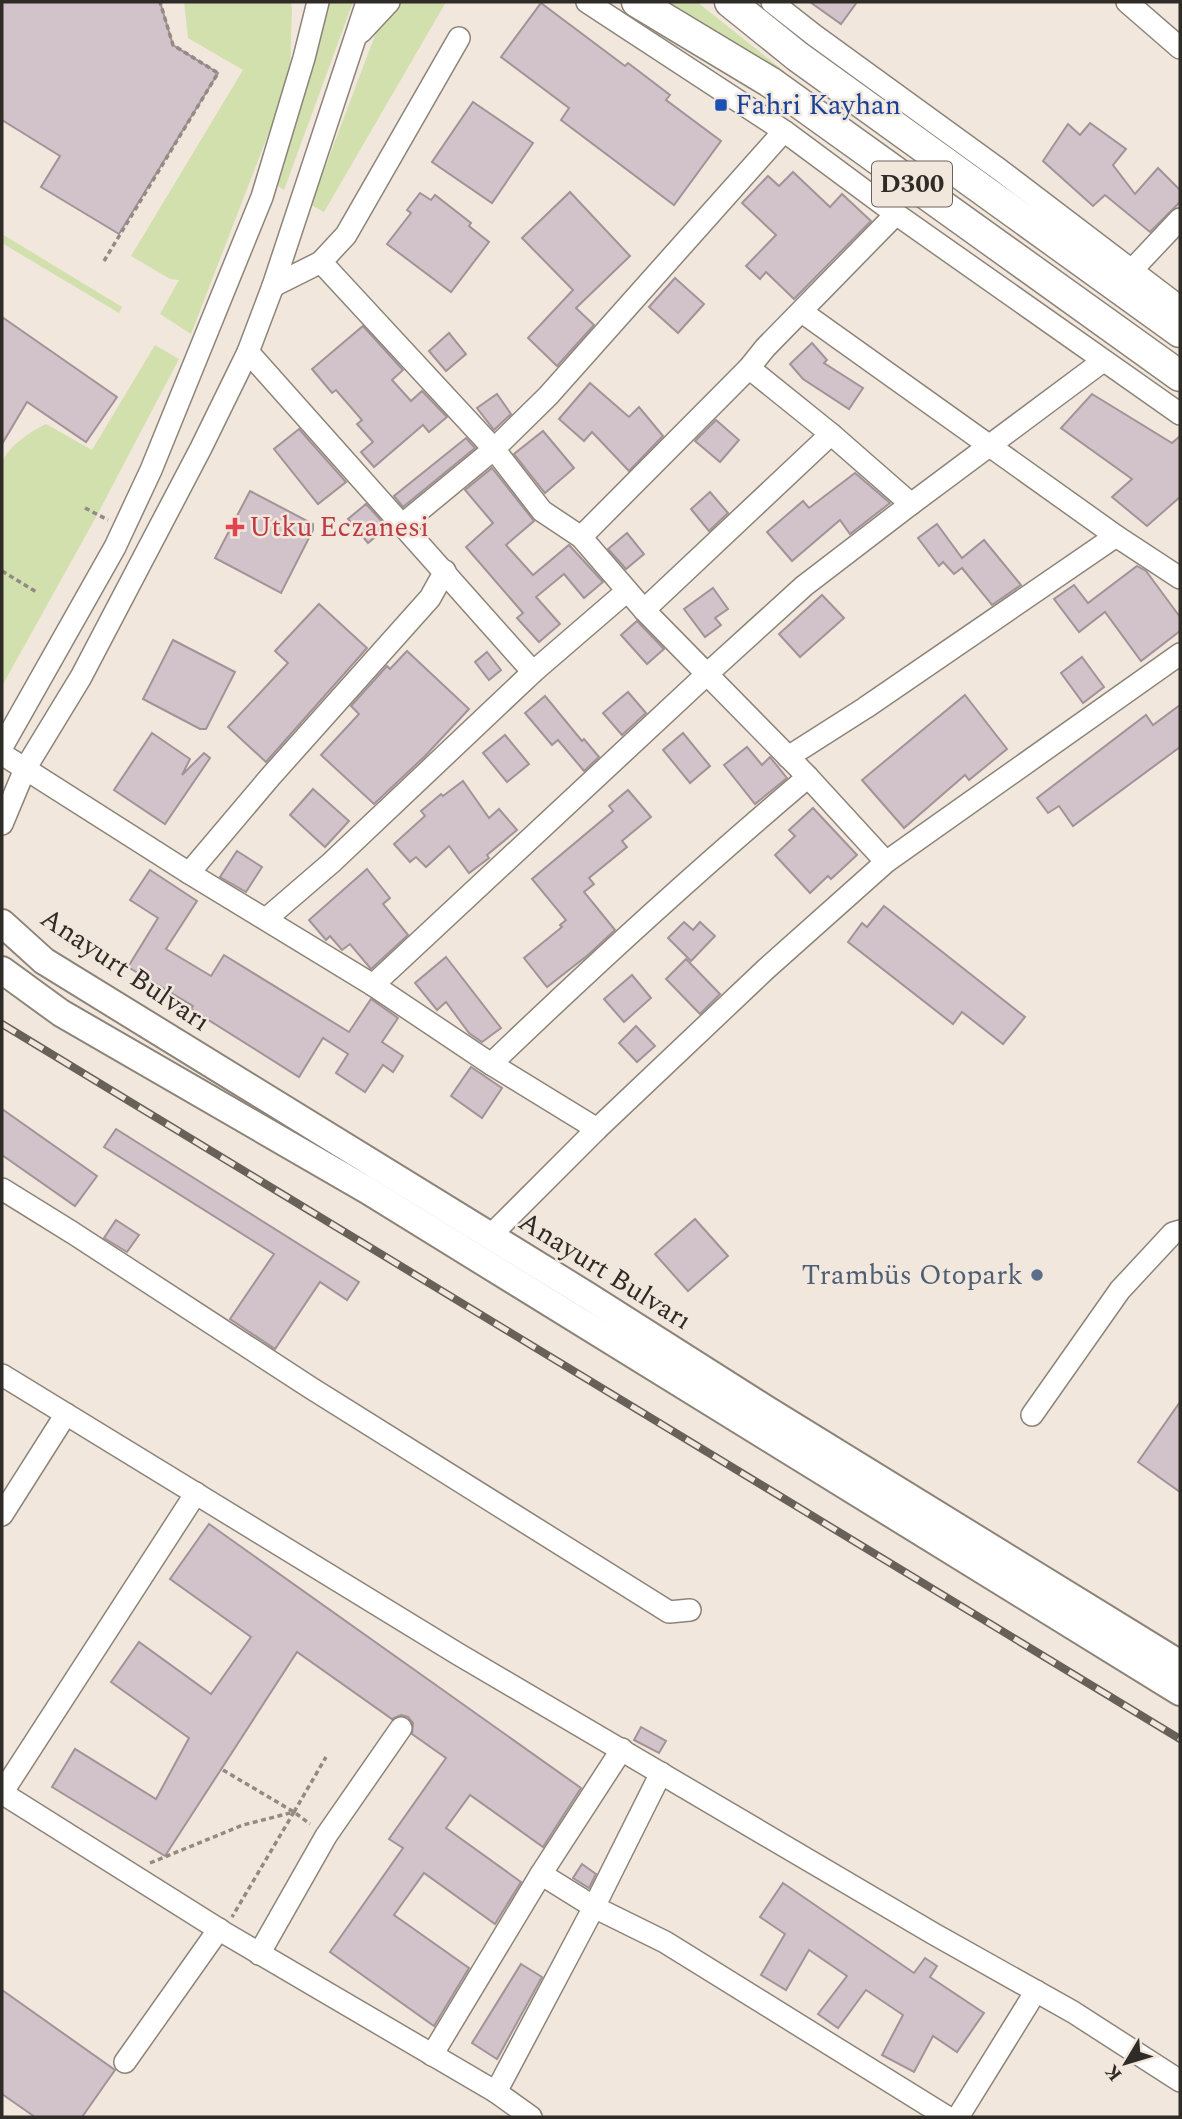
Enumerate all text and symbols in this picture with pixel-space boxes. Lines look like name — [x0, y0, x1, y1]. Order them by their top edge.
place label: Fahri Kayhan — [735, 84, 901, 127]
marker: Fahri Kayhan — [713, 97, 729, 113]
road number: D300 — [872, 162, 952, 206]
place label: Utku Eczanesi — [249, 506, 429, 549]
marker: Utku Eczanesi — [227, 519, 243, 535]
street label: Anayurt Bulvarı — [31, 897, 219, 1043]
street label: Anayurt Bulvarı — [510, 1200, 700, 1342]
place label: Trambüs Otopark — [802, 1254, 1023, 1297]
marker: Trambüs Otopark — [1029, 1267, 1045, 1283]
north arrow — [1091, 2028, 1161, 2098]
text: K — [1098, 2058, 1130, 2087]

